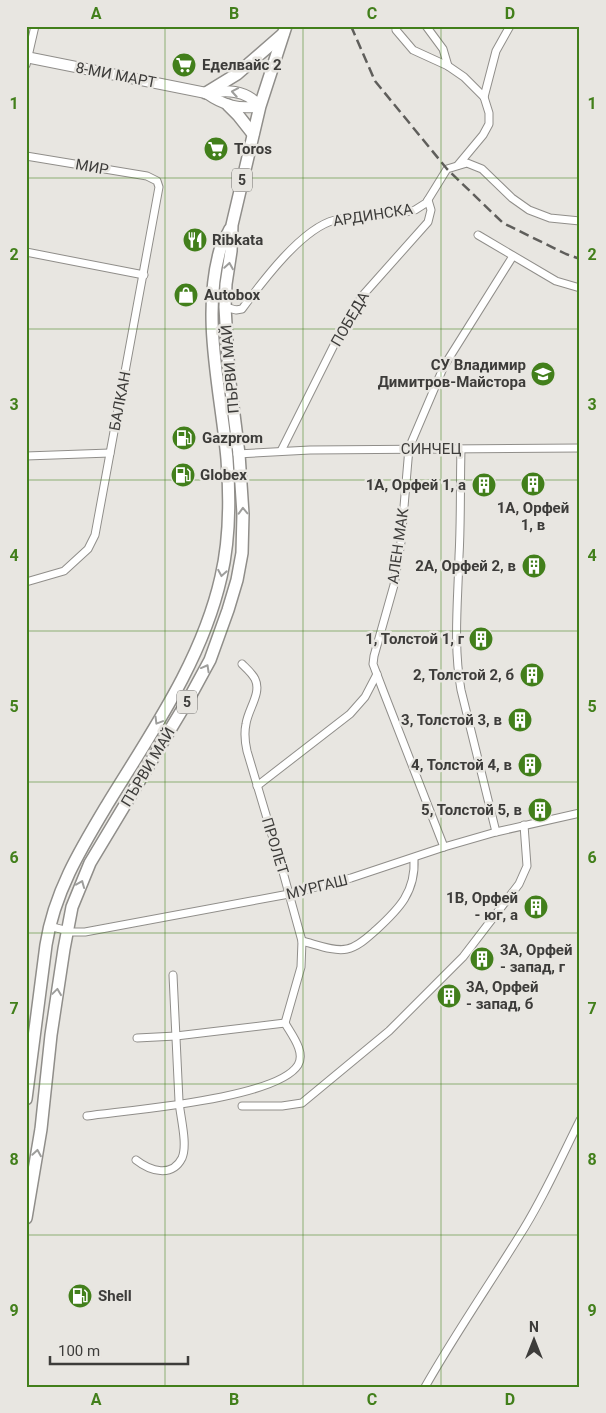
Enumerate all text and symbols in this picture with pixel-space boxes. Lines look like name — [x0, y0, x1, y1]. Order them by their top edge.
text: A — [91, 4, 102, 23]
text: B — [229, 4, 239, 23]
text: C — [367, 4, 377, 23]
text: D — [505, 4, 515, 23]
supermarket icon: Еделвайс 2 — [171, 52, 197, 78]
place label: Еделвайс 2 — [202, 56, 282, 74]
street label: 8-МИ МАРТ — [74, 58, 158, 92]
one-way arrow — [230, 88, 239, 98]
text: 1 — [9, 94, 19, 113]
text: 1 — [587, 94, 597, 113]
supermarket icon: Toros — [203, 136, 229, 162]
place label: Toros — [234, 140, 272, 158]
street label: МИР — [74, 155, 110, 179]
road number: 5 — [232, 168, 252, 192]
street label: АРДИНСКА — [332, 200, 414, 230]
restaurant icon: Ribkata — [182, 227, 208, 253]
place label: Ribkata — [212, 231, 263, 249]
text: 2 — [9, 245, 19, 264]
text: 2 — [587, 245, 597, 264]
one-way arrow — [223, 262, 233, 270]
shop icon: Autobox — [173, 282, 199, 308]
place label: Autobox — [204, 286, 260, 304]
street label: ПОБЕДА — [327, 288, 373, 350]
street label: ПЪРВИ МАЙ — [217, 324, 243, 414]
place label: СУ Владимир Димитров-Майстора — [378, 356, 526, 391]
school or university icon: СУ Владимир Димитров-Майстора — [530, 361, 556, 387]
street label: БАЛКАН — [105, 370, 135, 432]
text: 3 — [9, 395, 19, 414]
text: 3 — [587, 395, 597, 414]
fuel station icon: Gazprom — [171, 425, 197, 451]
place label: Gazprom — [202, 429, 263, 447]
street label: СИНЧЕЦ — [401, 440, 461, 458]
fuel station icon: Globex — [170, 462, 196, 488]
place label: Globex — [200, 466, 247, 484]
building icon: 1А, Орфей 1, в — [520, 471, 546, 497]
building icon: 1А, Орфей 1, а — [471, 472, 497, 498]
place label: 1А, Орфей 1, а — [366, 476, 466, 494]
place label: 1А, Орфей 1, в — [497, 499, 569, 534]
one-way arrow — [238, 507, 248, 514]
street label: АЛЕН МАК — [384, 507, 412, 585]
text: 4 — [9, 546, 19, 565]
text: 4 — [587, 546, 597, 565]
building icon: 2А, Орфей 2, в — [521, 553, 547, 579]
place label: 2А, Орфей 2, в — [415, 557, 516, 575]
one-way arrow — [217, 568, 227, 577]
building icon: 1, Толстой 1, г — [468, 626, 494, 652]
place label: 1, Толстой 1, г — [365, 630, 465, 648]
building icon: 2, Толстой 2, б — [519, 662, 545, 688]
one-way arrow — [199, 664, 209, 673]
place label: 2, Толстой 2, б — [413, 666, 514, 684]
road number: 5 — [177, 690, 197, 714]
text: 5 — [9, 697, 19, 716]
text: 5 — [587, 697, 597, 716]
building icon: 3, Толстой 3, в — [507, 707, 533, 733]
place label: 3, Толстой 3, в — [401, 711, 502, 729]
one-way arrow — [155, 715, 165, 724]
street label: ПЪРВИ МАЙ — [117, 724, 179, 810]
building icon: 4, Толстой 4, в — [517, 752, 543, 778]
place label: 4, Толстой 4, в — [411, 756, 512, 774]
building icon: 5, Толстой 5, в — [527, 797, 553, 823]
place label: 5, Толстой 5, в — [421, 801, 522, 819]
street label: ПРОЛЕТ — [258, 815, 292, 877]
text: 6 — [9, 848, 19, 867]
text: 6 — [587, 848, 597, 867]
street label: МУРГАШ — [284, 871, 350, 903]
one-way arrow — [75, 880, 86, 889]
place label: 1В, Орфей - юг, а — [446, 889, 518, 924]
building icon: 1В, Орфей - юг, а — [523, 894, 549, 920]
place label: 3А, Орфей - запад, г — [500, 941, 572, 976]
building icon: 3А, Орфей - запад, г — [469, 946, 495, 972]
place label: 3А, Орфей - запад, б — [466, 978, 538, 1013]
building icon: 3А, Орфей - запад, б — [436, 983, 462, 1009]
one-way arrow — [52, 987, 62, 996]
text: 7 — [9, 999, 19, 1018]
text: 7 — [587, 999, 597, 1018]
one-way arrow — [32, 1149, 42, 1157]
text: 8 — [9, 1150, 19, 1169]
text: 8 — [587, 1150, 597, 1169]
fuel station icon: Shell — [67, 1283, 93, 1309]
place label: Shell — [98, 1287, 132, 1305]
text: 9 — [9, 1301, 19, 1320]
text: 9 — [587, 1301, 597, 1320]
north arrow — [508, 1316, 558, 1366]
text: N — [529, 1319, 539, 1335]
scale bar — [50, 1333, 188, 1365]
text: 100 m — [58, 1342, 100, 1360]
text: A — [91, 1390, 102, 1409]
text: B — [229, 1390, 239, 1409]
text: C — [367, 1390, 377, 1409]
text: D — [505, 1390, 515, 1409]

